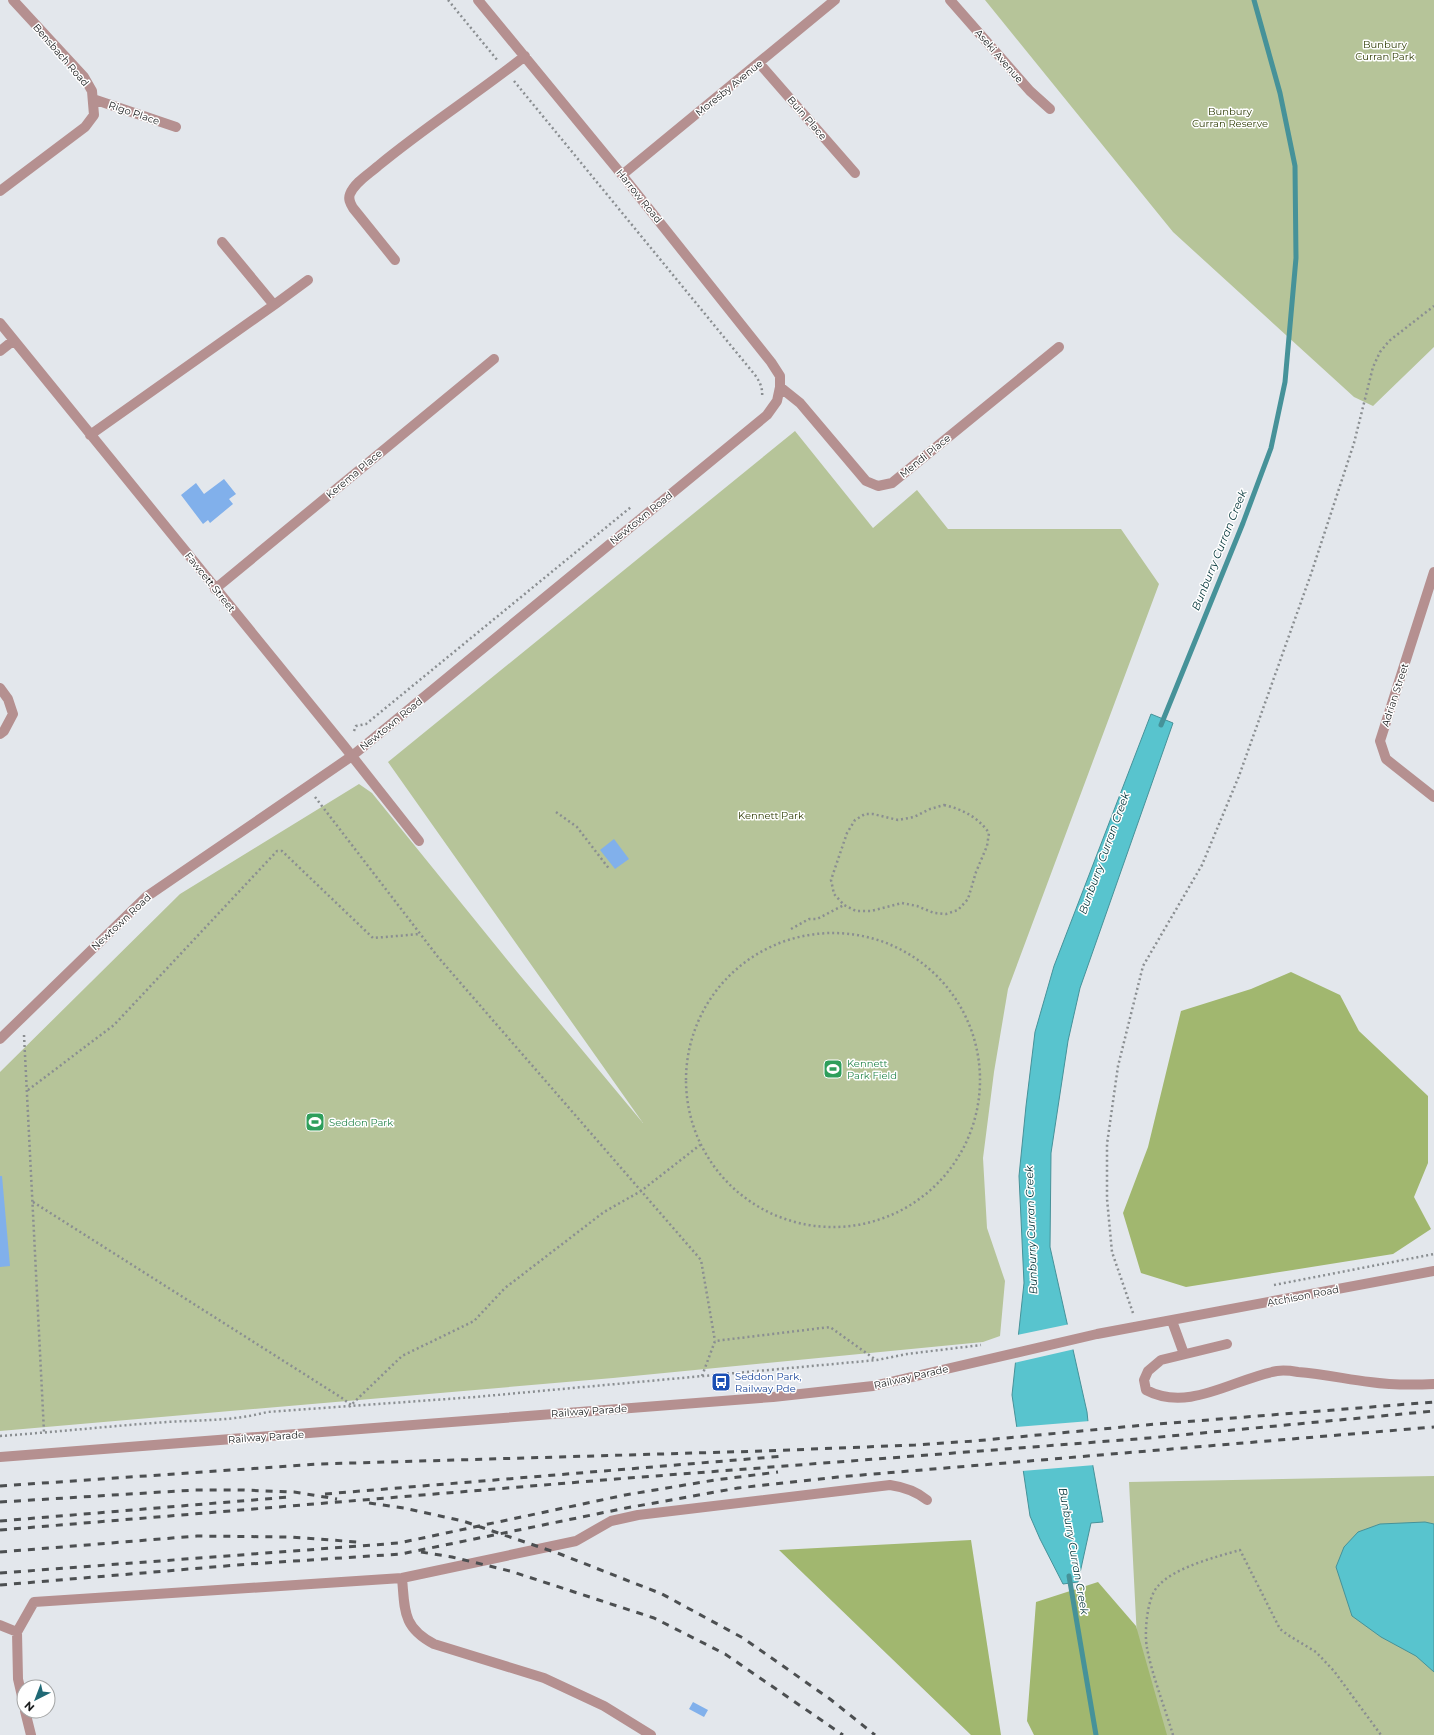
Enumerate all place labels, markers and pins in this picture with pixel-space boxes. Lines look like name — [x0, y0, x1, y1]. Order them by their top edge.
place label: Kennett Park Field — [847, 1057, 897, 1082]
sports icon: Kennett Park Field — [822, 1058, 844, 1080]
sports icon: Seddon Park — [304, 1111, 326, 1133]
place label: Seddon Park — [329, 1116, 393, 1129]
place label: Seddon Park, Railway Pde — [735, 1370, 801, 1395]
bus stop icon: Seddon Park, Railway Pde — [710, 1371, 732, 1393]

